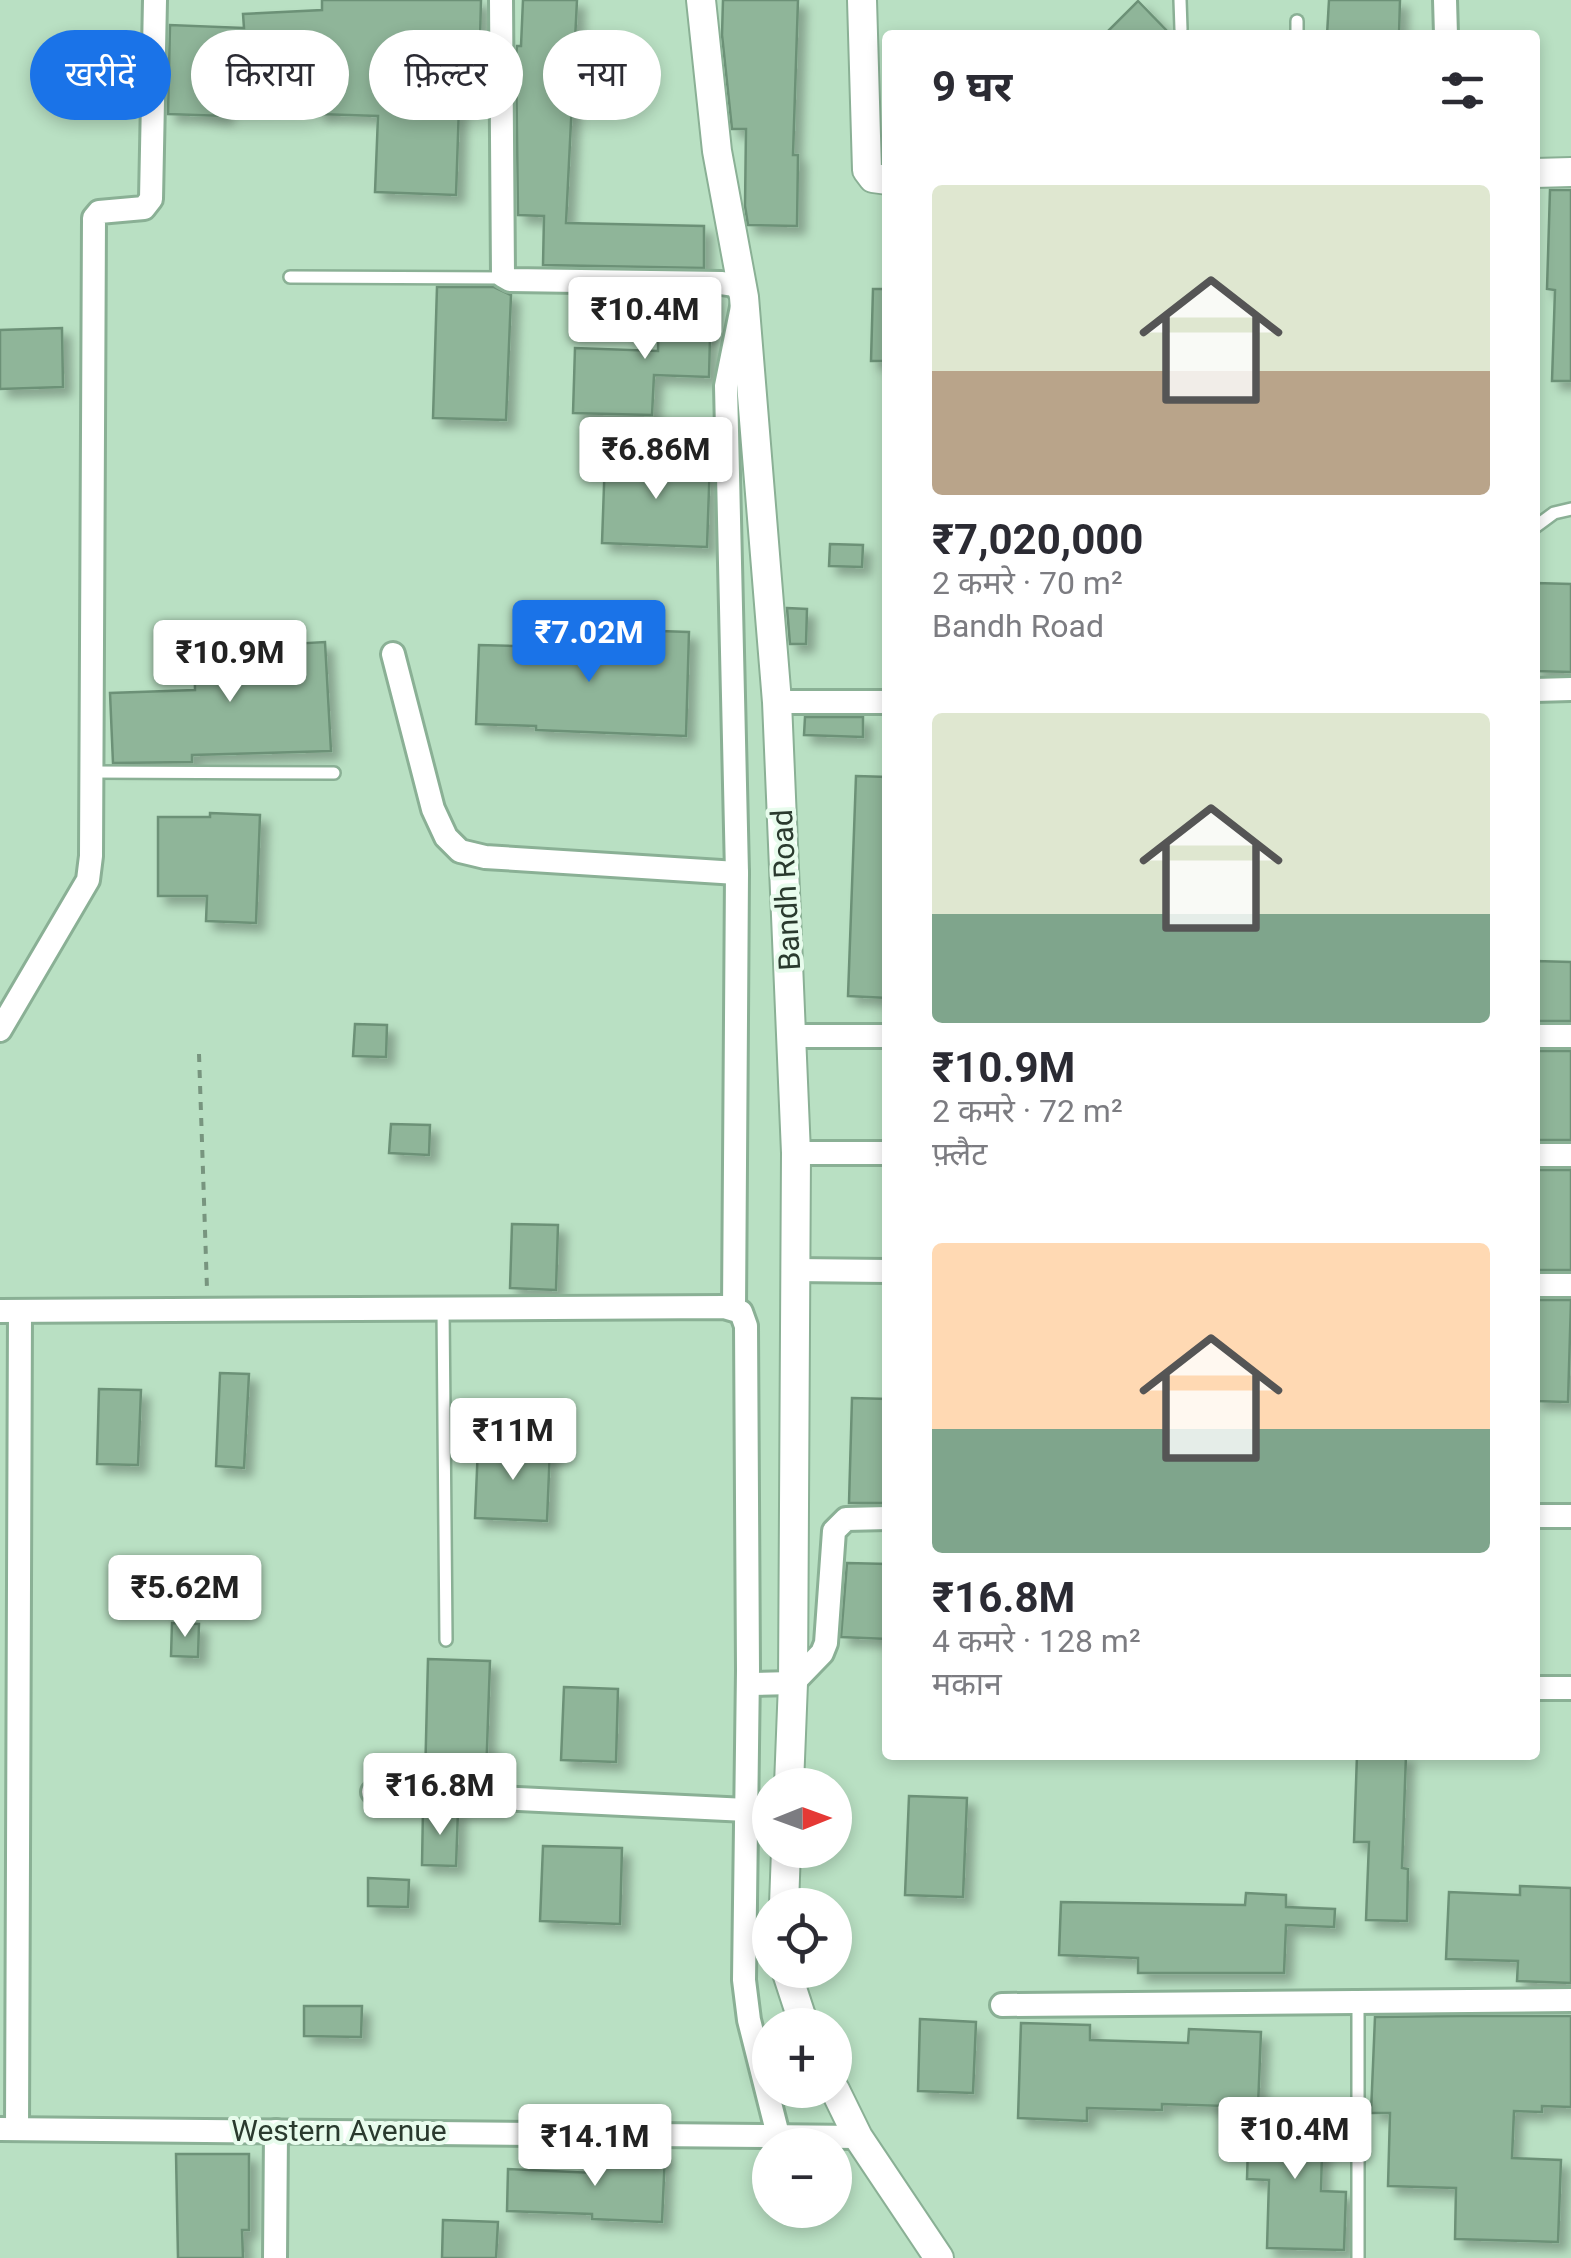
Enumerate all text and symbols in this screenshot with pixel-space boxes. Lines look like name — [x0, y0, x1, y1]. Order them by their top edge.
chip: खरीदें — [30, 30, 171, 120]
chip: किराया — [191, 30, 349, 120]
chip: फ़िल्टर — [369, 30, 523, 120]
chip: नया — [543, 30, 661, 120]
text: 9 घर — [932, 62, 1012, 111]
icon: filters — [1435, 63, 1490, 118]
icon: home — [1121, 250, 1301, 430]
pin: ₹10.4M — [564, 277, 726, 362]
text: ₹10.4M — [590, 290, 700, 328]
pin: ₹6.86M — [575, 417, 737, 502]
text: ₹6.86M — [601, 430, 711, 468]
text: ₹7,020,000 — [932, 515, 1143, 564]
text: 2 कमरे · 70 m² — [932, 564, 1123, 602]
pin: ₹7.02M — [508, 600, 670, 685]
text: Bandh Road — [932, 607, 1104, 645]
text: ₹7.02M — [534, 613, 644, 651]
pin: ₹10.9M — [149, 620, 311, 705]
text: ₹10.9M — [175, 633, 285, 671]
icon: home — [1121, 778, 1301, 958]
street label: Bandh Road — [764, 809, 807, 971]
text: ₹10.9M — [932, 1043, 1075, 1092]
text: 2 कमरे · 72 m² — [932, 1092, 1123, 1130]
text: फ़्लैट — [932, 1135, 987, 1173]
icon: home — [1121, 1308, 1301, 1488]
pin: ₹11M — [454, 1398, 572, 1483]
text: ₹11M — [472, 1411, 554, 1449]
pin: ₹5.62M — [104, 1555, 266, 1640]
text: ₹5.62M — [130, 1568, 240, 1606]
text: ₹16.8M — [932, 1573, 1075, 1622]
text: 4 कमरे · 128 m² — [932, 1622, 1141, 1660]
text: मकान — [932, 1665, 1002, 1703]
pin: ₹16.8M — [359, 1753, 521, 1838]
text: ₹16.8M — [385, 1766, 495, 1804]
north arrow — [752, 1768, 852, 1868]
map controls — [752, 1768, 852, 2228]
button: locate — [752, 1888, 852, 1988]
button: + — [752, 2008, 852, 2108]
pin: ₹10.4M — [1214, 2097, 1376, 2182]
pin: ₹14.1M — [514, 2104, 676, 2189]
text: ₹10.4M — [1240, 2110, 1350, 2148]
street label: Western Avenue — [231, 2113, 447, 2148]
text: ₹14.1M — [540, 2117, 650, 2155]
button: − — [752, 2128, 852, 2228]

